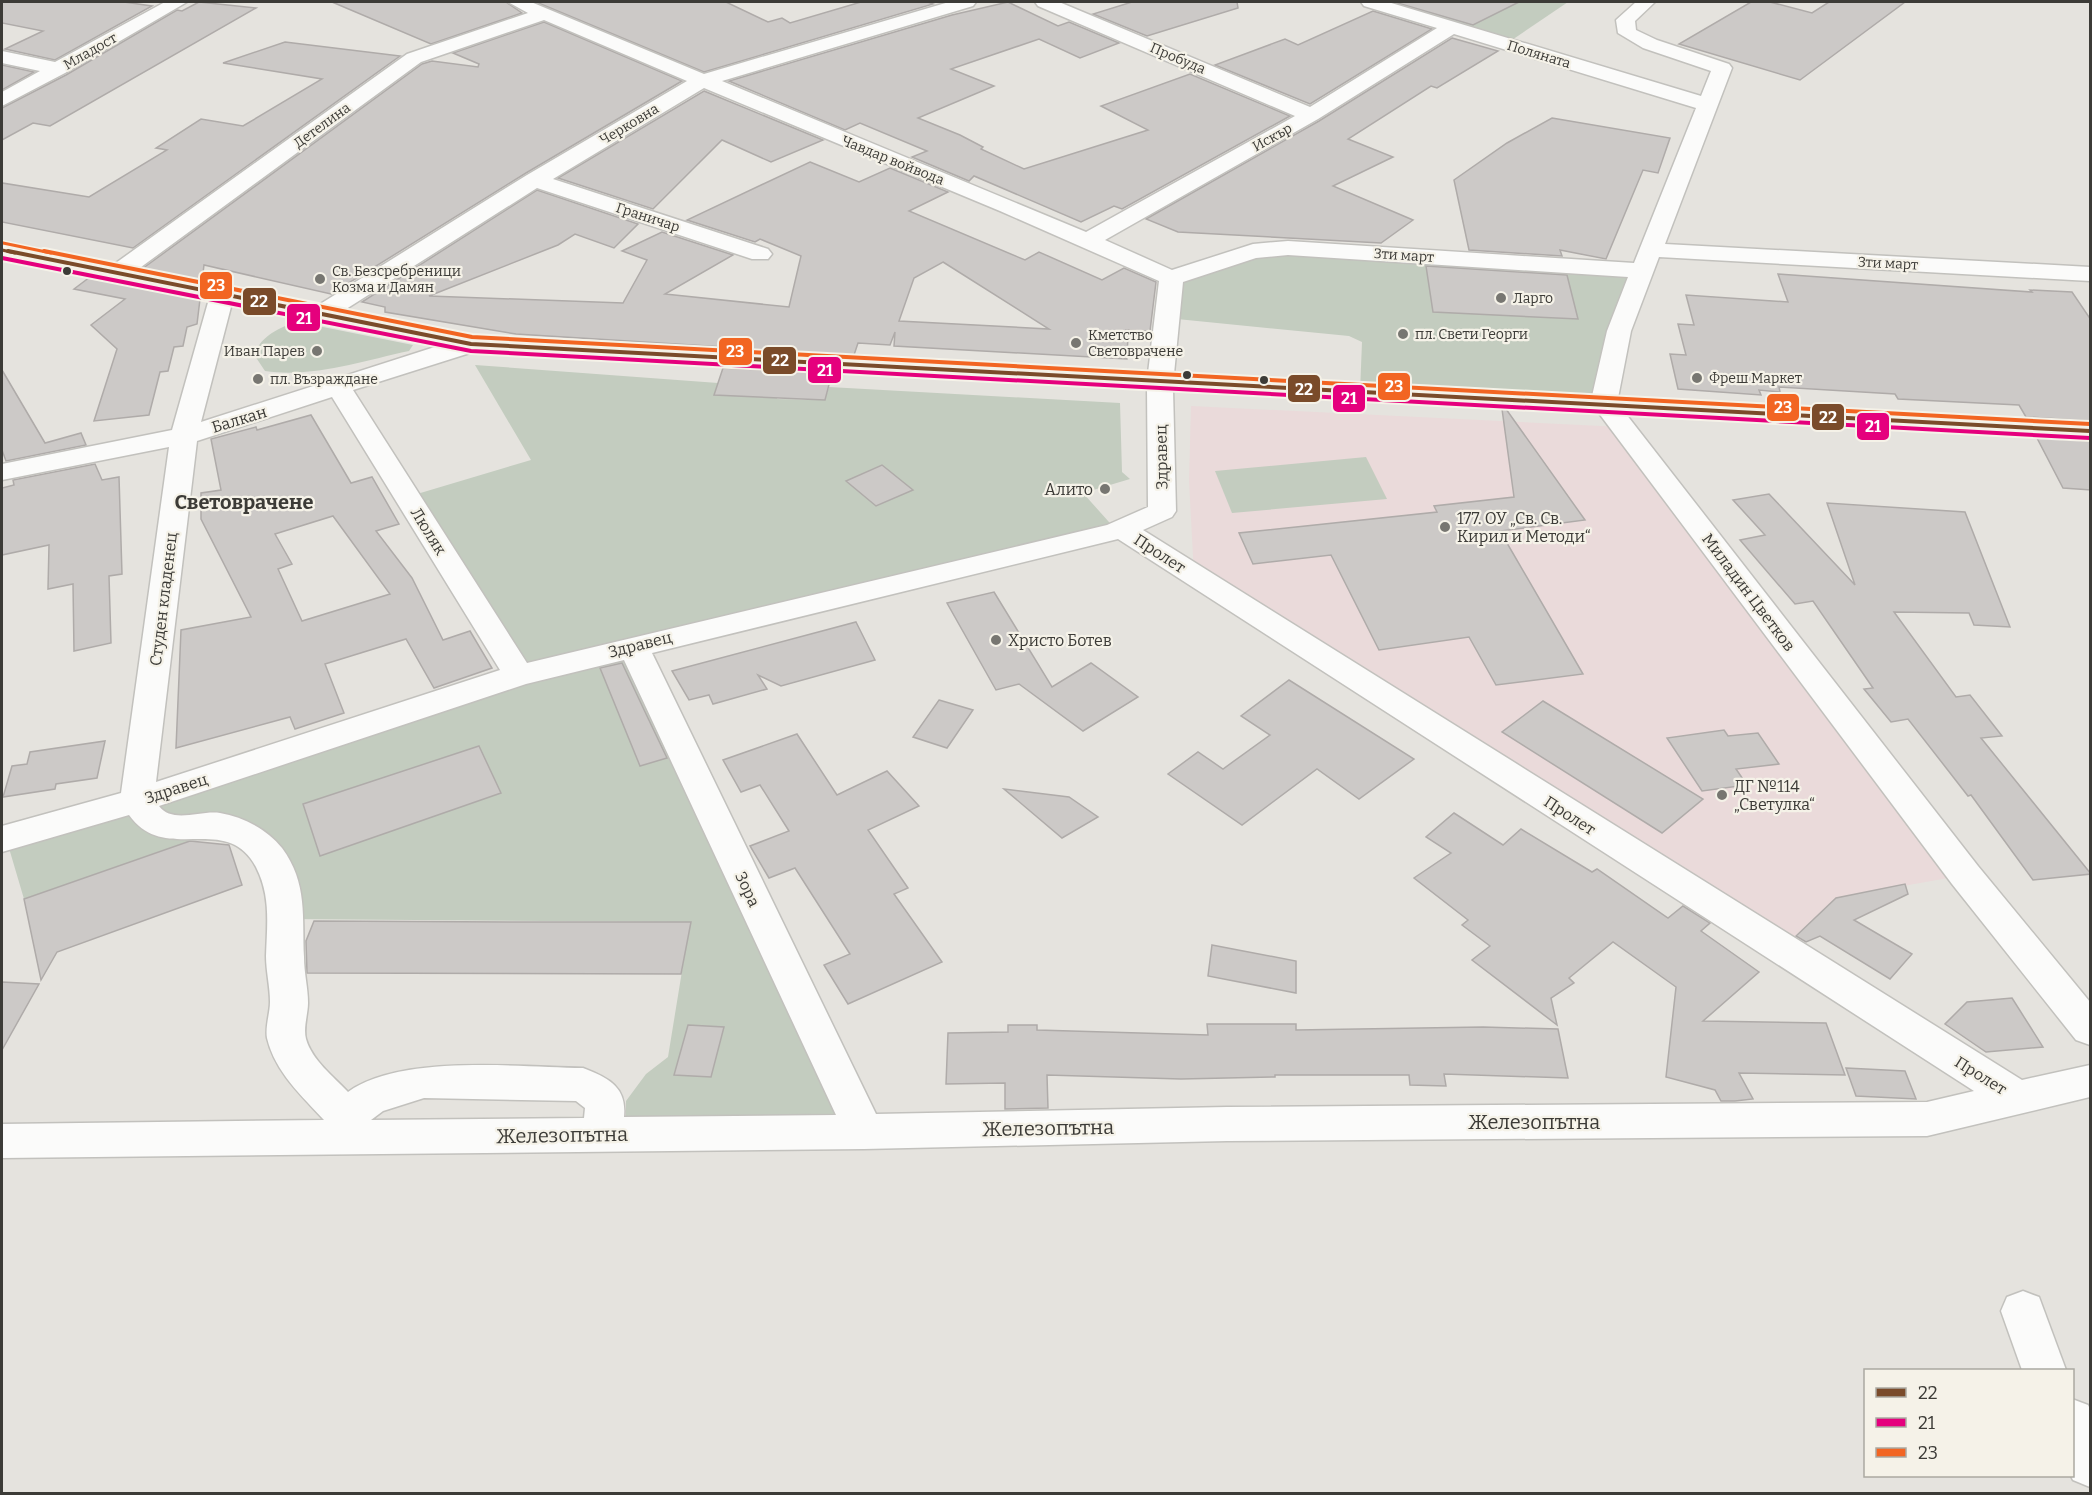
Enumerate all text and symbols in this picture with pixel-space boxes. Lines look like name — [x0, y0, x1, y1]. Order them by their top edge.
street label: Младост — [60, 29, 120, 74]
street label: Поляната — [1505, 37, 1573, 72]
street label: Пробуда — [1147, 39, 1208, 78]
street label: Детелина — [291, 99, 354, 152]
street label: Черковна — [597, 100, 662, 149]
street label: Искър — [1249, 120, 1295, 155]
street label: Чавдар войвода — [839, 132, 947, 189]
street label: Граничар — [614, 199, 682, 236]
street label: 3ти март — [1373, 245, 1435, 266]
street label: 3ти март — [1857, 253, 1919, 274]
place label: Св. Безсребреници Козма и Дамян — [332, 263, 461, 296]
unlabelled marker — [61, 265, 73, 277]
line badge: 23 — [199, 271, 233, 300]
marker: Св. Безсребреници Козма и Дамян — [313, 272, 327, 286]
text: 23 — [207, 276, 225, 295]
line badge: 22 — [242, 287, 277, 316]
place label: Ларго — [1513, 290, 1553, 307]
marker: Ларго — [1494, 291, 1508, 305]
text: 22 — [250, 292, 268, 311]
line badge: 21 — [286, 303, 321, 332]
text: 21 — [296, 309, 312, 328]
place label: пл. Свети Георги — [1415, 326, 1528, 343]
place label: Кметство Световрачене — [1088, 327, 1183, 360]
marker: пл. Свети Георги — [1396, 327, 1410, 341]
marker: Кметство Световрачене — [1069, 336, 1083, 350]
line badge: 23 — [718, 337, 753, 366]
text: 23 — [726, 342, 744, 361]
place label: Иван Парев — [224, 343, 305, 360]
marker: Иван Парев — [310, 344, 324, 358]
line badge: 22 — [762, 346, 797, 375]
text: 22 — [771, 351, 789, 370]
line badge: 21 — [807, 356, 842, 384]
text: 21 — [817, 361, 833, 380]
unlabelled marker — [1181, 369, 1193, 381]
place label: Фреш Маркет — [1709, 370, 1802, 387]
place label: пл. Възраждане — [270, 371, 378, 388]
marker: Фреш Маркет — [1690, 371, 1704, 385]
marker: пл. Възраждане — [251, 372, 265, 386]
line badge: 23 — [1377, 372, 1411, 401]
unlabelled marker — [1258, 374, 1270, 386]
line badge: 22 — [1287, 374, 1321, 403]
text: 23 — [1385, 377, 1403, 396]
text: 22 — [1295, 380, 1313, 399]
line badge: 21 — [1332, 384, 1366, 413]
text: 21 — [1341, 389, 1357, 408]
line badge: 23 — [1766, 393, 1800, 422]
text: 23 — [1774, 398, 1792, 417]
street label: Балкан — [209, 402, 269, 437]
line badge: 22 — [1811, 403, 1845, 431]
text: 22 — [1819, 408, 1837, 427]
line badge: 21 — [1856, 412, 1890, 441]
text: 21 — [1865, 417, 1881, 436]
street label: Здравец — [1151, 424, 1172, 490]
place label: Алито — [1044, 480, 1093, 499]
marker: Алито — [1098, 482, 1112, 496]
district label: Световрачене — [175, 490, 313, 514]
street label: Люляк — [407, 504, 451, 559]
place label: 177. ОУ „Св. Св. Кирил и Методи“ — [1457, 509, 1591, 546]
marker: 177. ОУ „Св. Св. Кирил и Методи“ — [1438, 520, 1452, 534]
street label: Пролет — [1130, 530, 1189, 577]
street label: Миладин Цветков — [1698, 530, 1799, 655]
street label: Студен кладенец — [146, 531, 181, 667]
street label: Здравец — [606, 627, 674, 662]
place label: Христо Ботев — [1008, 631, 1112, 650]
marker: Христо Ботев — [989, 633, 1003, 647]
street label: Здравец — [142, 769, 210, 808]
place label: ДГ №114 „Светулка“ — [1734, 777, 1815, 814]
marker: ДГ №114 „Светулка“ — [1715, 788, 1729, 802]
street label: Пролет — [1540, 792, 1599, 839]
street label: Зора — [731, 869, 764, 910]
street label: Пролет — [1951, 1052, 2010, 1099]
street label: Железопътна — [1468, 1110, 1600, 1134]
street label: Железопътна — [982, 1115, 1114, 1141]
street label: Железопътна — [496, 1122, 628, 1148]
legend — [1864, 1369, 2074, 1477]
text: 22 — [1918, 1382, 1938, 1404]
text: 21 — [1918, 1412, 1936, 1434]
text: 23 — [1918, 1442, 1938, 1464]

